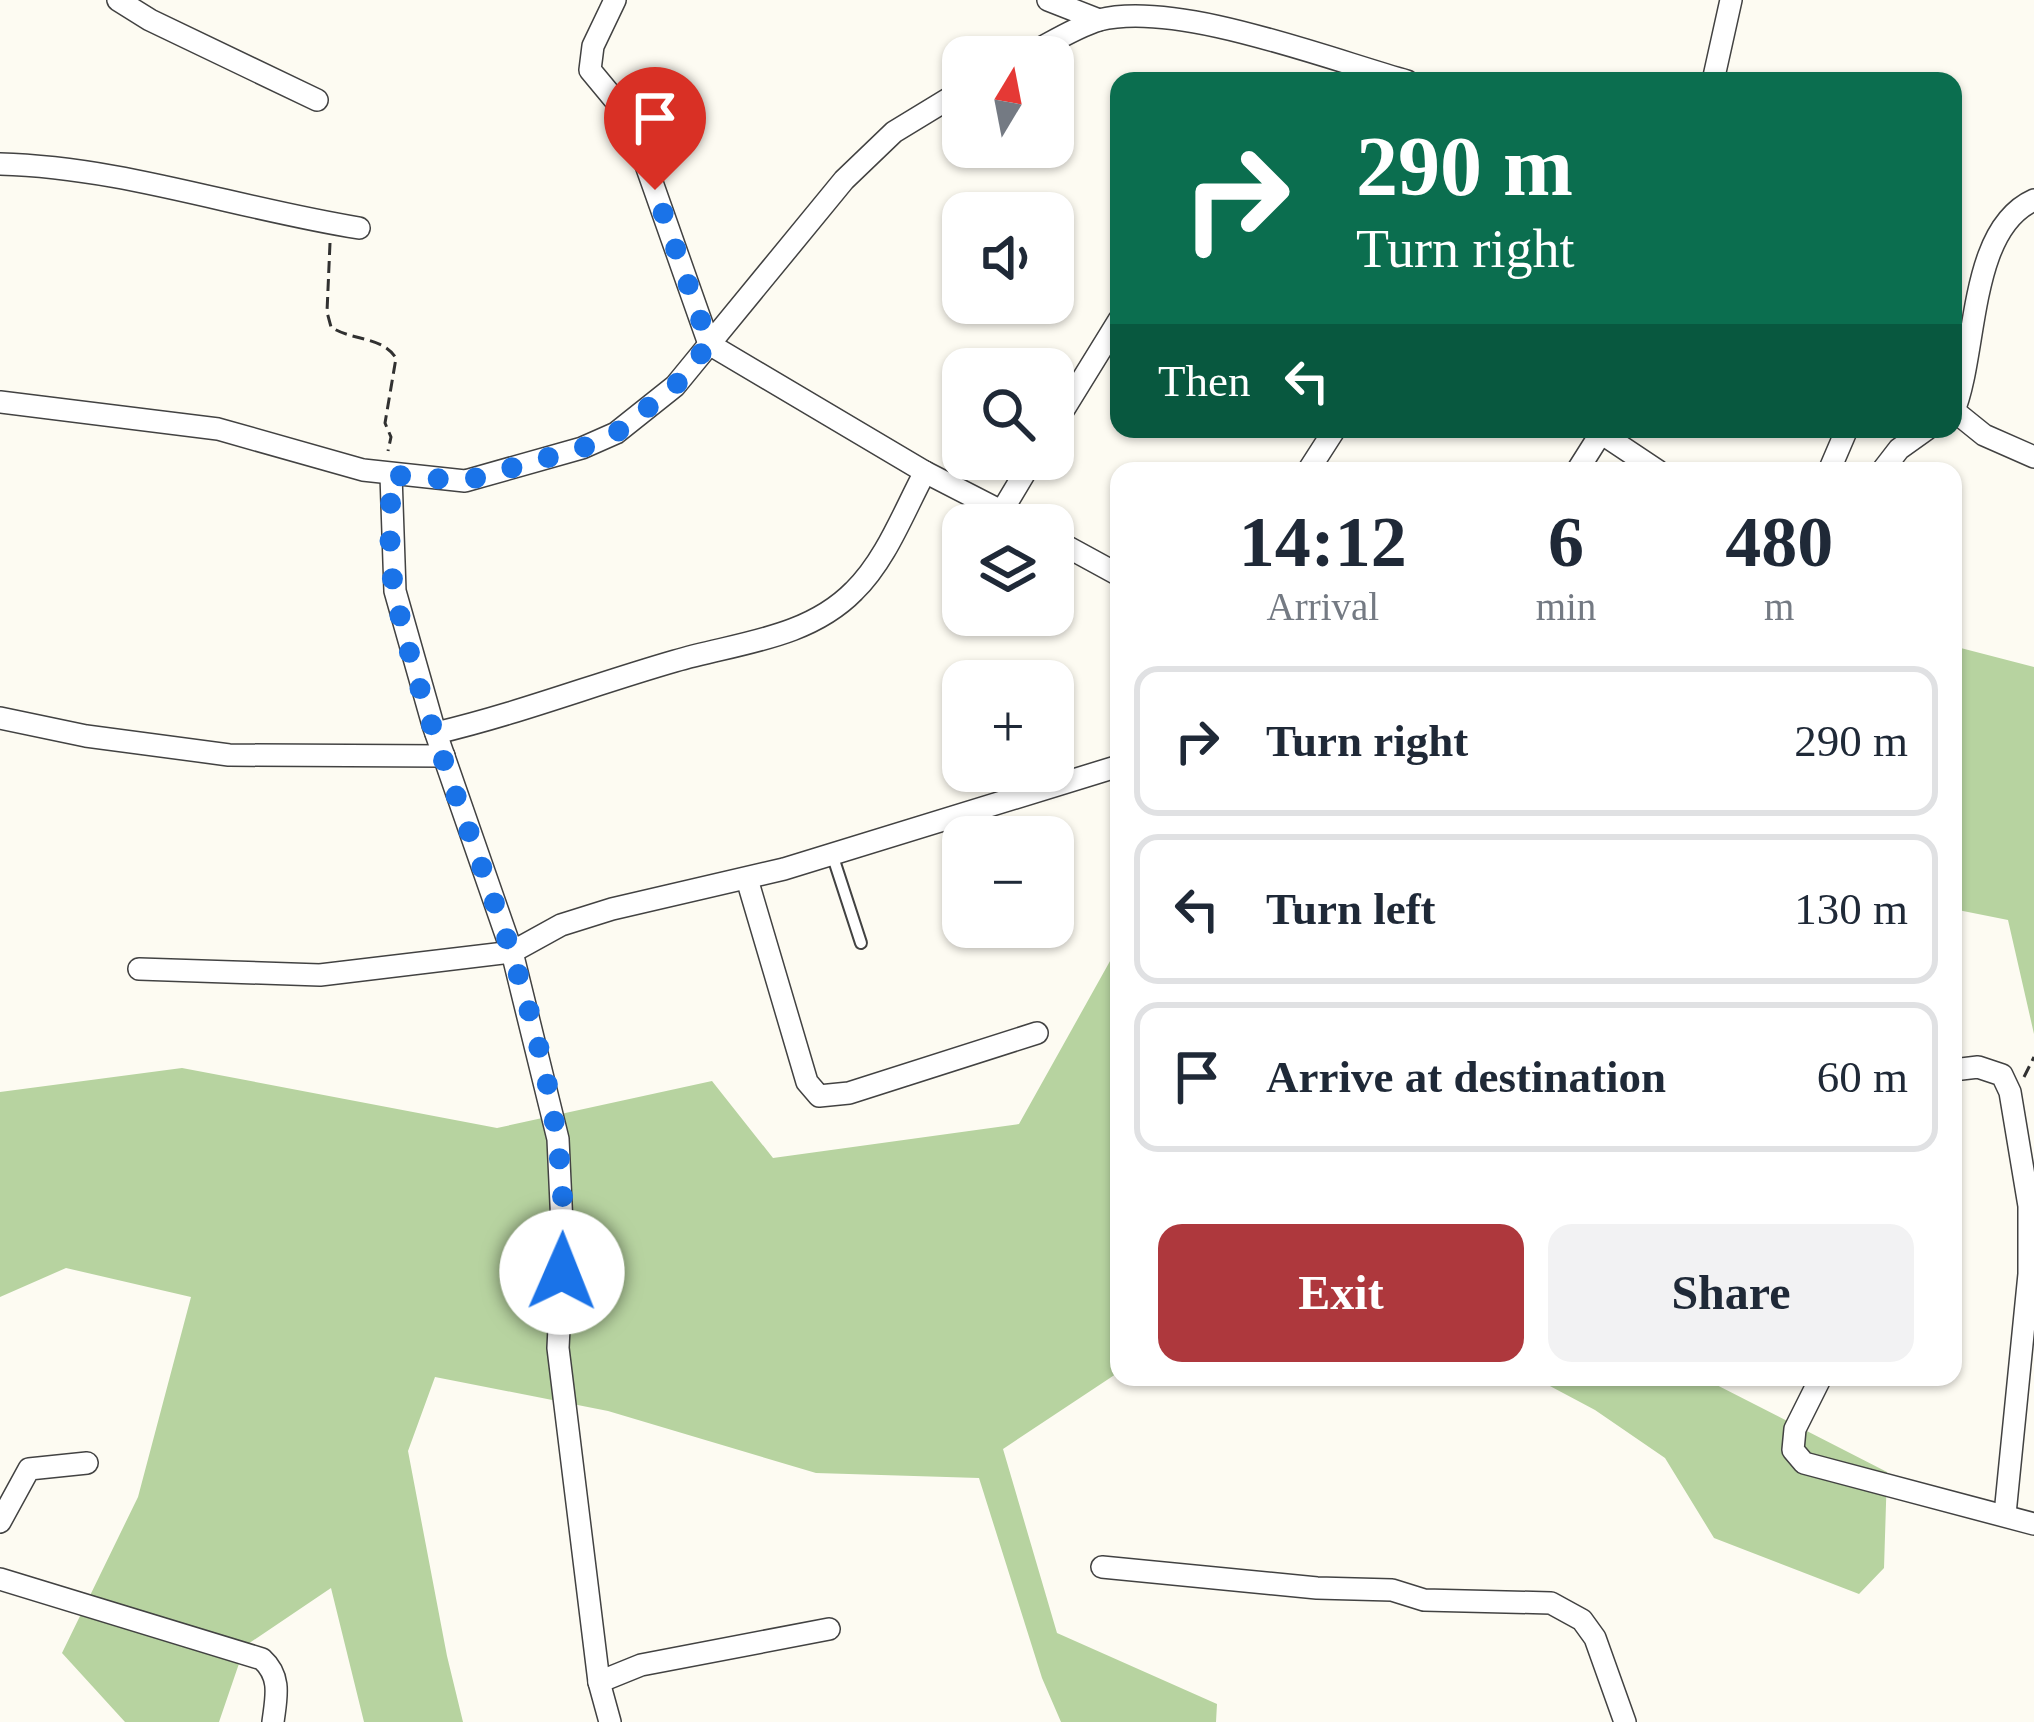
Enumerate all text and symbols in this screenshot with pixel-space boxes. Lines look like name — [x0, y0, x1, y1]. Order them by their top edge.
north arrow — [942, 36, 1074, 168]
map controls — [942, 36, 1074, 948]
pin — [604, 67, 706, 190]
icon: arrive — [622, 85, 688, 151]
icon: right — [1158, 120, 1314, 276]
text: 290 m — [1356, 120, 1573, 213]
button: sound — [942, 192, 1074, 324]
text: Turn right — [1356, 219, 1575, 279]
button: search — [942, 348, 1074, 480]
icon: left — [1274, 348, 1340, 414]
text: Then — [1158, 356, 1250, 406]
text: 14:12 — [1239, 502, 1407, 582]
text: 6 — [1548, 502, 1584, 582]
text: 480 — [1725, 502, 1833, 582]
button: layers — [942, 504, 1074, 636]
text: Arrival — [1267, 585, 1379, 628]
text: min — [1536, 585, 1596, 628]
text: m — [1764, 585, 1794, 628]
button: + — [942, 660, 1074, 792]
icon: right — [1164, 708, 1230, 774]
text: Turn right — [1266, 716, 1468, 766]
text: 290 m — [1794, 716, 1908, 766]
button: − — [942, 816, 1074, 948]
icon: left — [1164, 876, 1230, 942]
text: Turn left — [1266, 884, 1436, 934]
text: 130 m — [1794, 884, 1908, 934]
icon: arrive — [1164, 1044, 1230, 1110]
text: Arrive at destination — [1266, 1052, 1666, 1102]
text: 60 m — [1817, 1052, 1908, 1102]
position arrow — [499, 1209, 625, 1335]
button: Exit — [1158, 1224, 1524, 1362]
button: Share — [1548, 1224, 1914, 1362]

